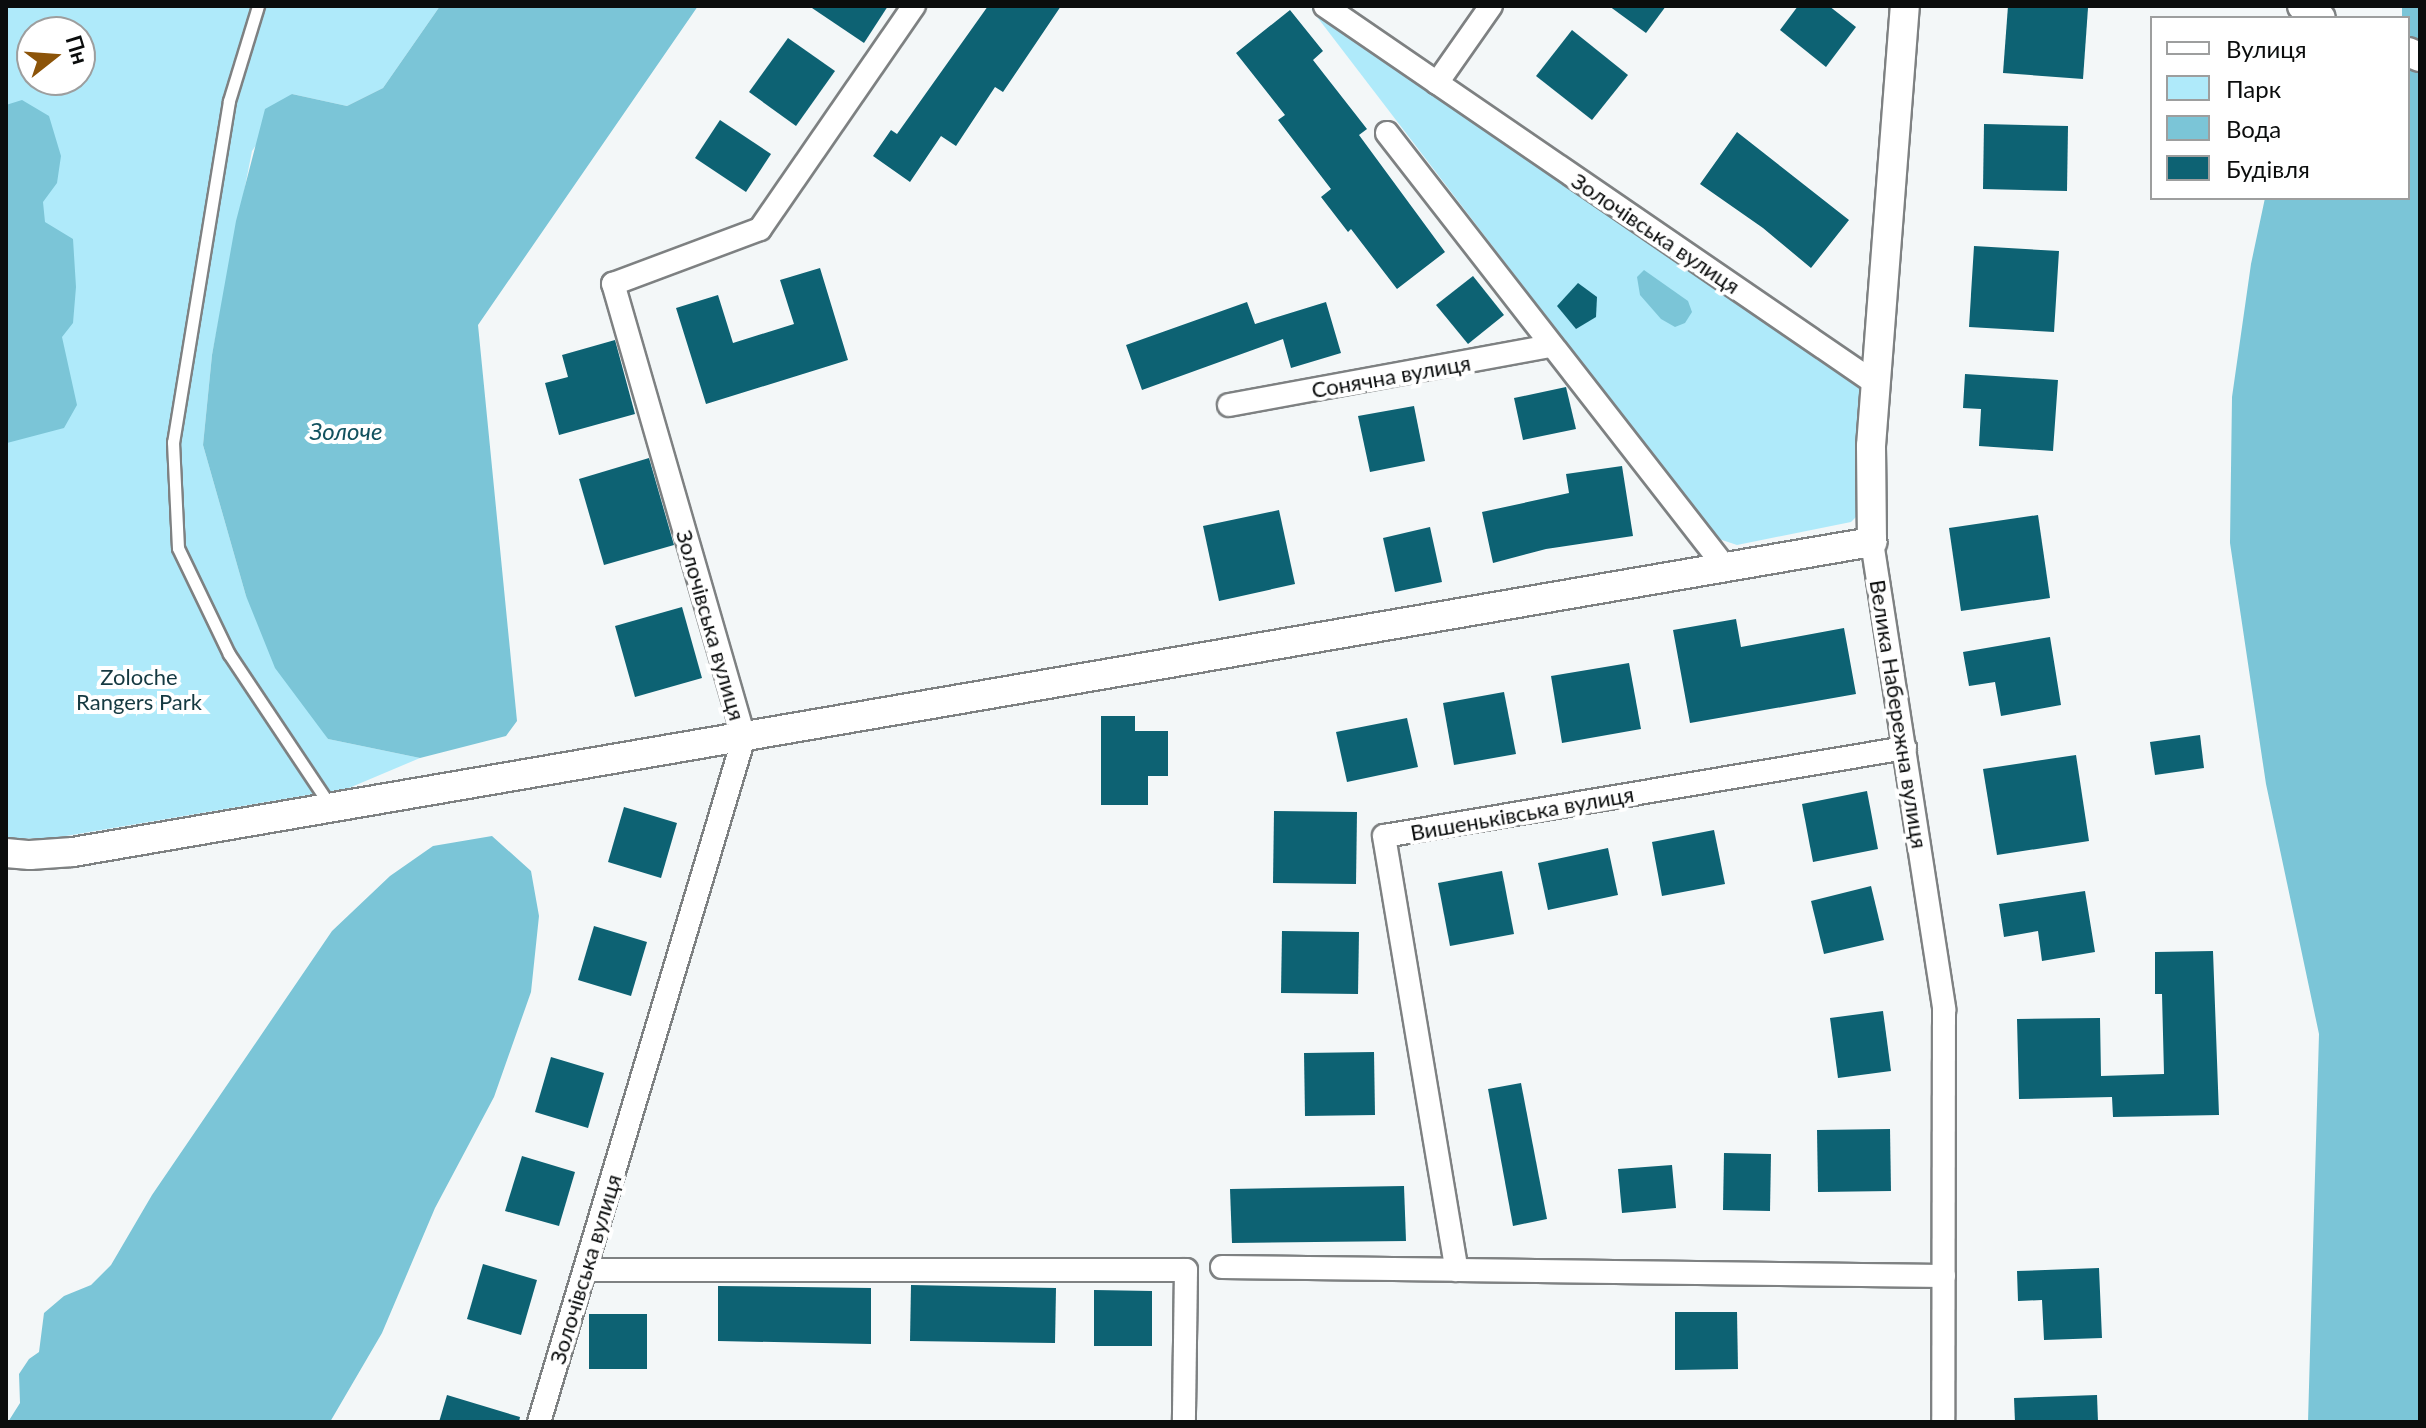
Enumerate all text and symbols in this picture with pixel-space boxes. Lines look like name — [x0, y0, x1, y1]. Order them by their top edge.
north arrow — [16, 16, 96, 96]
legend — [2150, 16, 2410, 200]
text: Пн — [60, 32, 95, 67]
text: Вулиця — [2226, 34, 2307, 63]
text: Парк — [2226, 74, 2281, 103]
text: Вода — [2226, 114, 2281, 143]
text: Будівля — [2226, 154, 2310, 183]
street label: Золочівська вулиця — [1567, 167, 1745, 299]
street label: Сонячна вулиця — [1309, 349, 1473, 403]
water label: Золоче — [309, 417, 383, 445]
street label: Золочівська вулиця — [671, 527, 751, 723]
street label: Велика Набережна вулиця — [1865, 578, 1933, 850]
park label: Zoloche Rangers Park — [76, 663, 202, 714]
street label: Вишеньківська вулиця — [1408, 780, 1636, 846]
street label: Золочівська вулиця — [544, 1171, 626, 1367]

